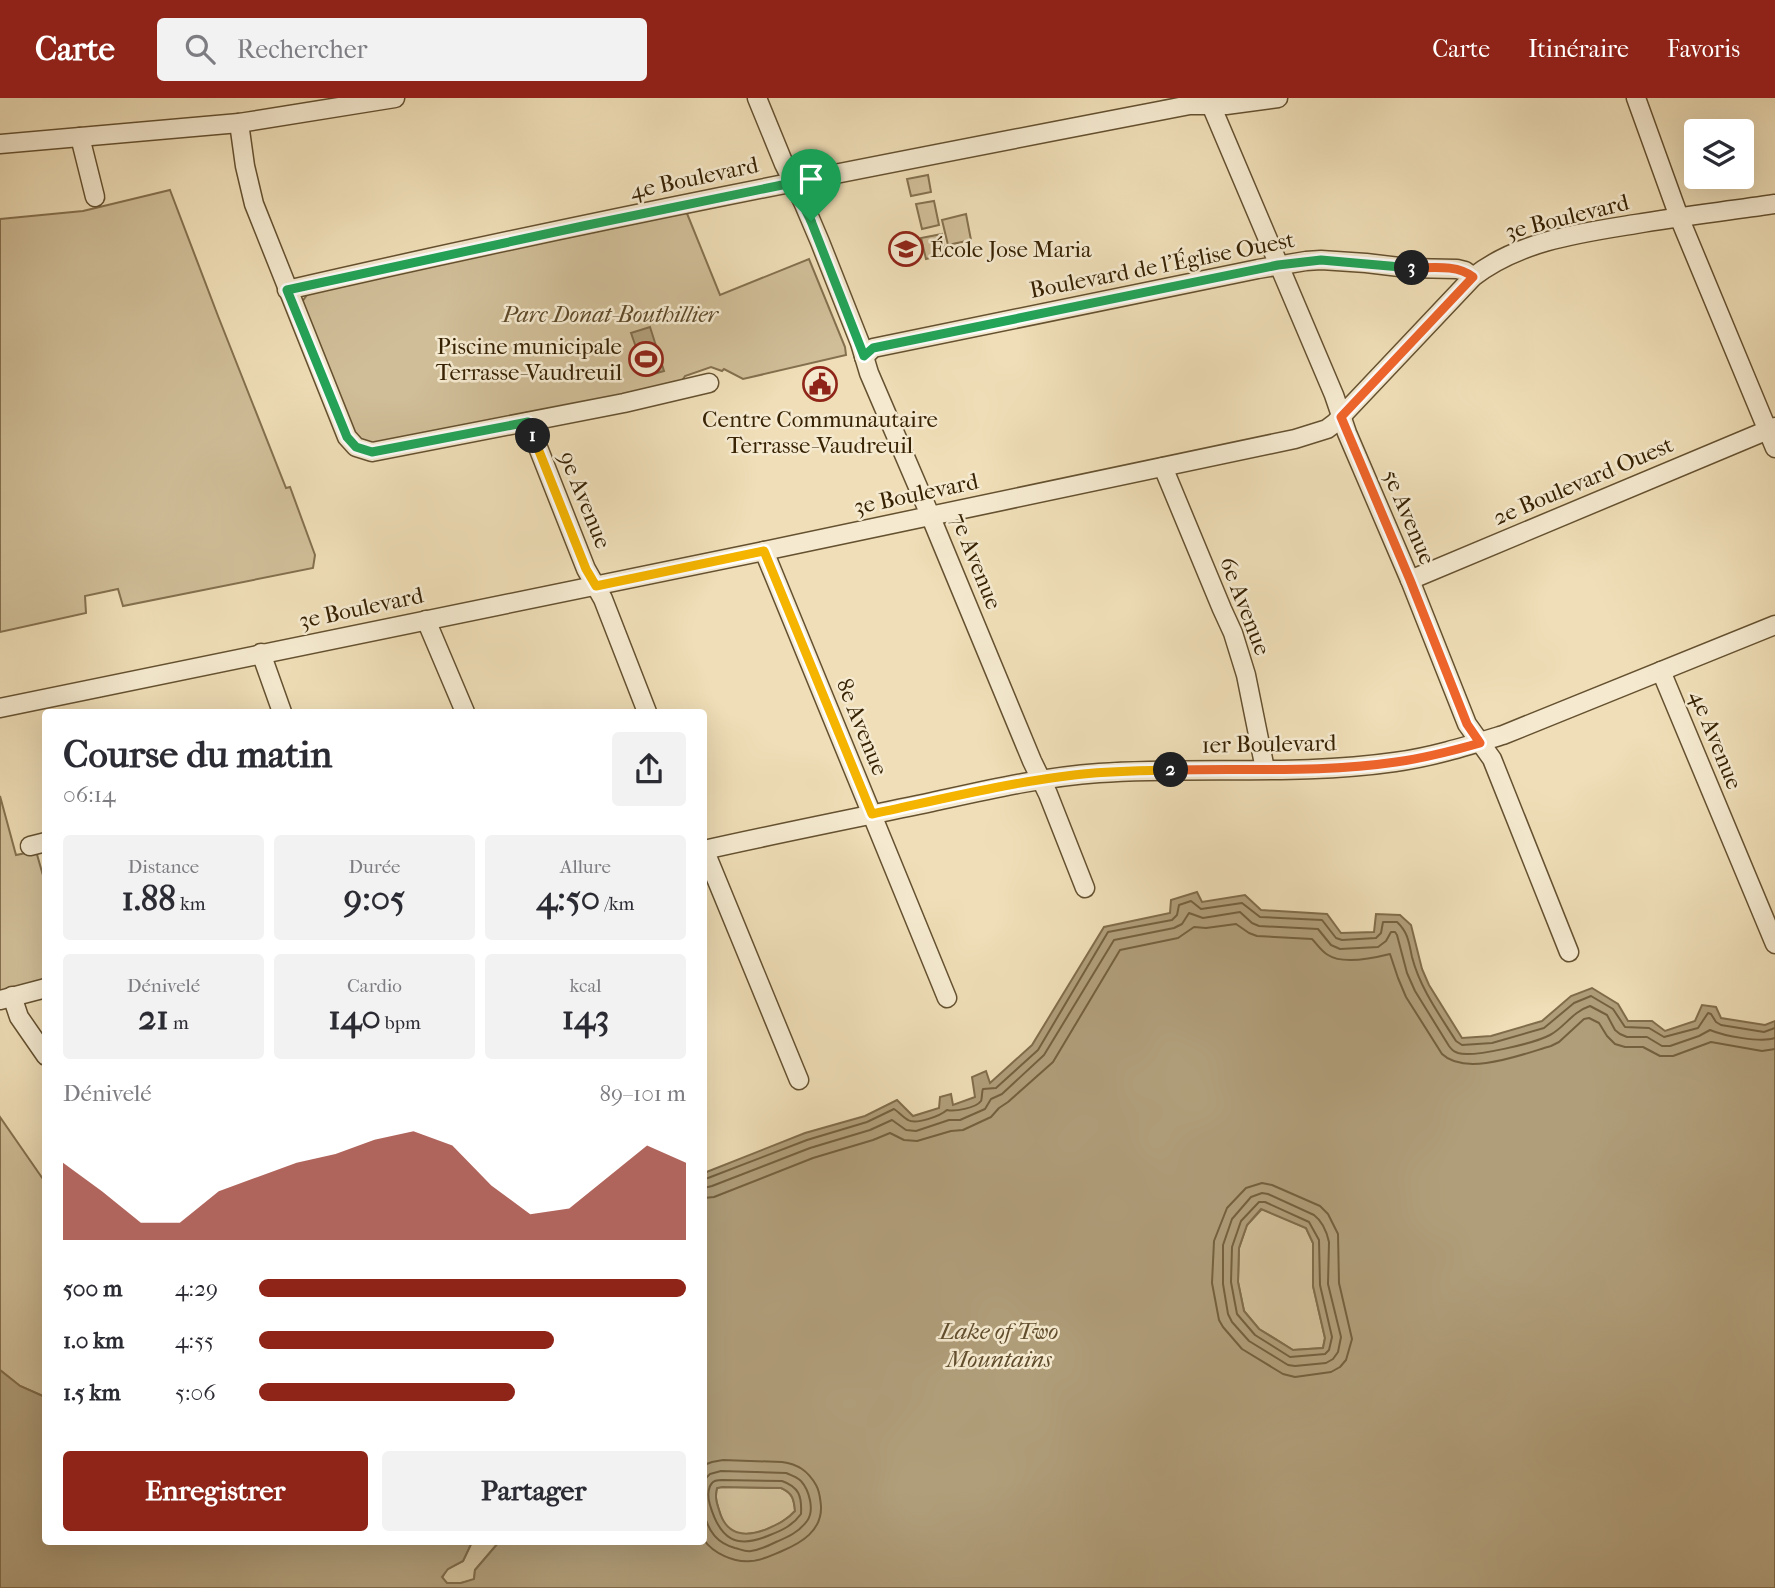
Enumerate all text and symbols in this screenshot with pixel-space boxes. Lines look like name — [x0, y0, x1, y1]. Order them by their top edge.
search box — [157, 18, 647, 81]
text: Carte — [35, 30, 115, 69]
icon: search — [181, 30, 219, 68]
text: Rechercher — [237, 34, 368, 65]
text: Carte — [1432, 35, 1490, 63]
text: Itinéraire — [1528, 35, 1629, 63]
text: Favoris — [1667, 35, 1740, 63]
map controls — [1684, 119, 1754, 189]
button: layers — [1684, 119, 1754, 189]
pin — [781, 149, 841, 221]
street label: 4e Boulevard — [627, 151, 761, 205]
icon: arrive — [792, 160, 830, 198]
street label: 3e Boulevard — [1502, 188, 1632, 245]
street label: Boulevard de l'Église Ouest — [1027, 226, 1297, 304]
school or university icon: École Jose Maria — [887, 230, 925, 268]
place label: École Jose Maria — [930, 236, 1092, 263]
pin: 3 — [1394, 250, 1430, 286]
text: 3 — [1408, 256, 1415, 278]
park label: Parc Donat-Bouthillier — [501, 301, 720, 328]
place label: Piscine municipale Terrasse-Vaudreuil — [436, 333, 623, 386]
sports icon: Piscine municipale Terrasse-Vaudreuil — [627, 340, 665, 378]
public building icon: Centre Communautaire Terrasse-Vaudreuil — [801, 365, 839, 403]
place label: Centre Communautaire Terrasse-Vaudreuil — [702, 406, 938, 459]
pin: 1 — [516, 418, 550, 454]
text: 1 — [529, 424, 536, 446]
street label: 2e Boulevard Ouest — [1489, 431, 1677, 531]
street label: 9e Avenue — [553, 447, 617, 553]
street label: 5e Avenue — [1377, 465, 1441, 569]
street label: 3e Boulevard — [851, 468, 981, 520]
street label: 7e Avenue — [944, 509, 1008, 613]
street label: 6e Avenue — [1214, 553, 1276, 659]
street label: 3e Boulevard — [296, 582, 426, 634]
street label: 8e Avenue — [830, 675, 894, 779]
street label: 4e Avenue — [1684, 687, 1748, 793]
street label: 1er Boulevard — [1201, 729, 1337, 759]
text: Course du matin — [63, 732, 332, 777]
button: share — [612, 732, 686, 806]
pin: 2 — [1154, 752, 1188, 788]
text: 2 — [1166, 758, 1175, 780]
text: 06:14 — [63, 781, 116, 808]
text: Distance — [128, 856, 199, 878]
text: Durée — [348, 856, 401, 878]
text: Allure — [560, 856, 611, 878]
text: 1.88 — [121, 878, 176, 919]
text: 9:05 — [344, 878, 405, 919]
text: 4:50 — [537, 878, 600, 919]
text: km — [176, 893, 206, 915]
text: /km — [600, 893, 634, 915]
text: Dénivelé — [127, 975, 200, 997]
text: Cardio — [347, 975, 402, 997]
text: kcal — [570, 975, 601, 997]
text: 21 — [138, 997, 169, 1038]
text: 140 — [328, 997, 381, 1038]
text: 143 — [562, 997, 609, 1038]
text: m — [169, 1012, 189, 1034]
text: bpm — [381, 1012, 421, 1034]
text: Dénivelé — [63, 1080, 152, 1107]
text: 89–101 m — [599, 1080, 686, 1107]
text: 500 m — [63, 1275, 122, 1302]
text: 4:29 — [175, 1275, 218, 1302]
water label: Lake of Two Mountains — [937, 1317, 1059, 1373]
text: 1.0 km — [63, 1327, 124, 1354]
text: 4:55 — [175, 1327, 214, 1354]
text: 1.5 km — [63, 1379, 121, 1406]
text: 5:06 — [175, 1379, 216, 1406]
button: Enregistrer — [63, 1451, 368, 1531]
button: Partager — [382, 1451, 686, 1531]

